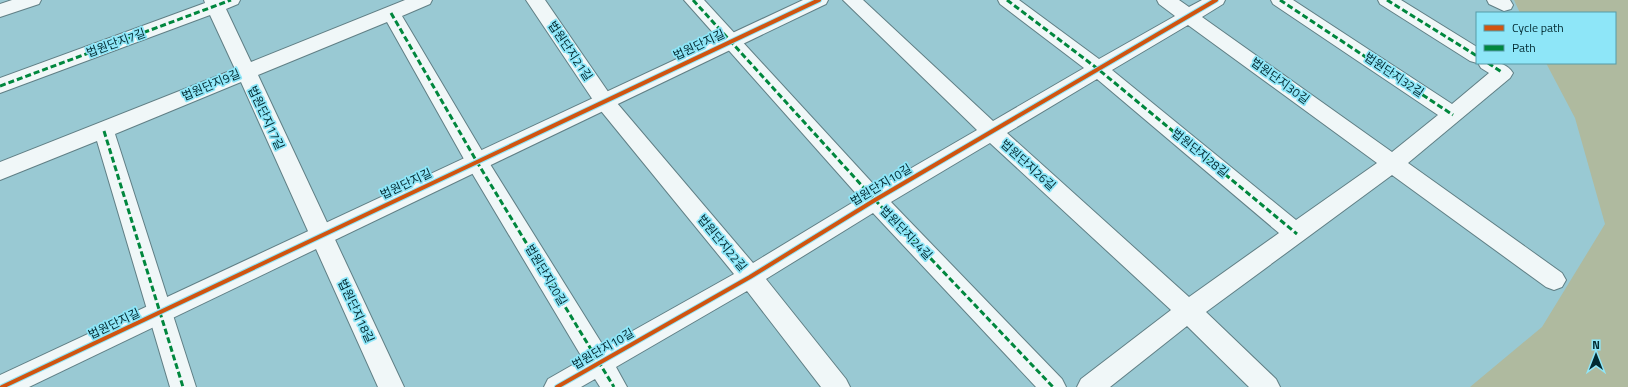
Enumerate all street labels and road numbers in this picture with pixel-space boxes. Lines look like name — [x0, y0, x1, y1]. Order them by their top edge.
street label: 법원단지21길 — [543, 17, 597, 84]
street label: 법원단지7길 — [83, 23, 148, 62]
street label: 법원단지길 — [670, 24, 728, 65]
street label: 법원단지32길 — [1361, 48, 1428, 102]
street label: 법원단지30길 — [1247, 53, 1314, 108]
street label: 법원단지9길 — [179, 64, 243, 105]
street label: 법원단지17길 — [243, 83, 290, 153]
street label: 법원단지28길 — [1168, 124, 1233, 182]
street label: 법원단지26길 — [996, 135, 1060, 195]
street label: 법원단지10길 — [846, 159, 915, 210]
street label: 법원단지길 — [377, 163, 435, 204]
street label: 법원단지24길 — [876, 201, 937, 264]
street label: 법원단지22길 — [693, 210, 752, 275]
street label: 법원단지20길 — [521, 240, 572, 309]
street label: 법원단지18길 — [333, 276, 380, 346]
street label: 법원단지길 — [85, 303, 143, 344]
street label: 법원단지10길 — [568, 323, 637, 374]

